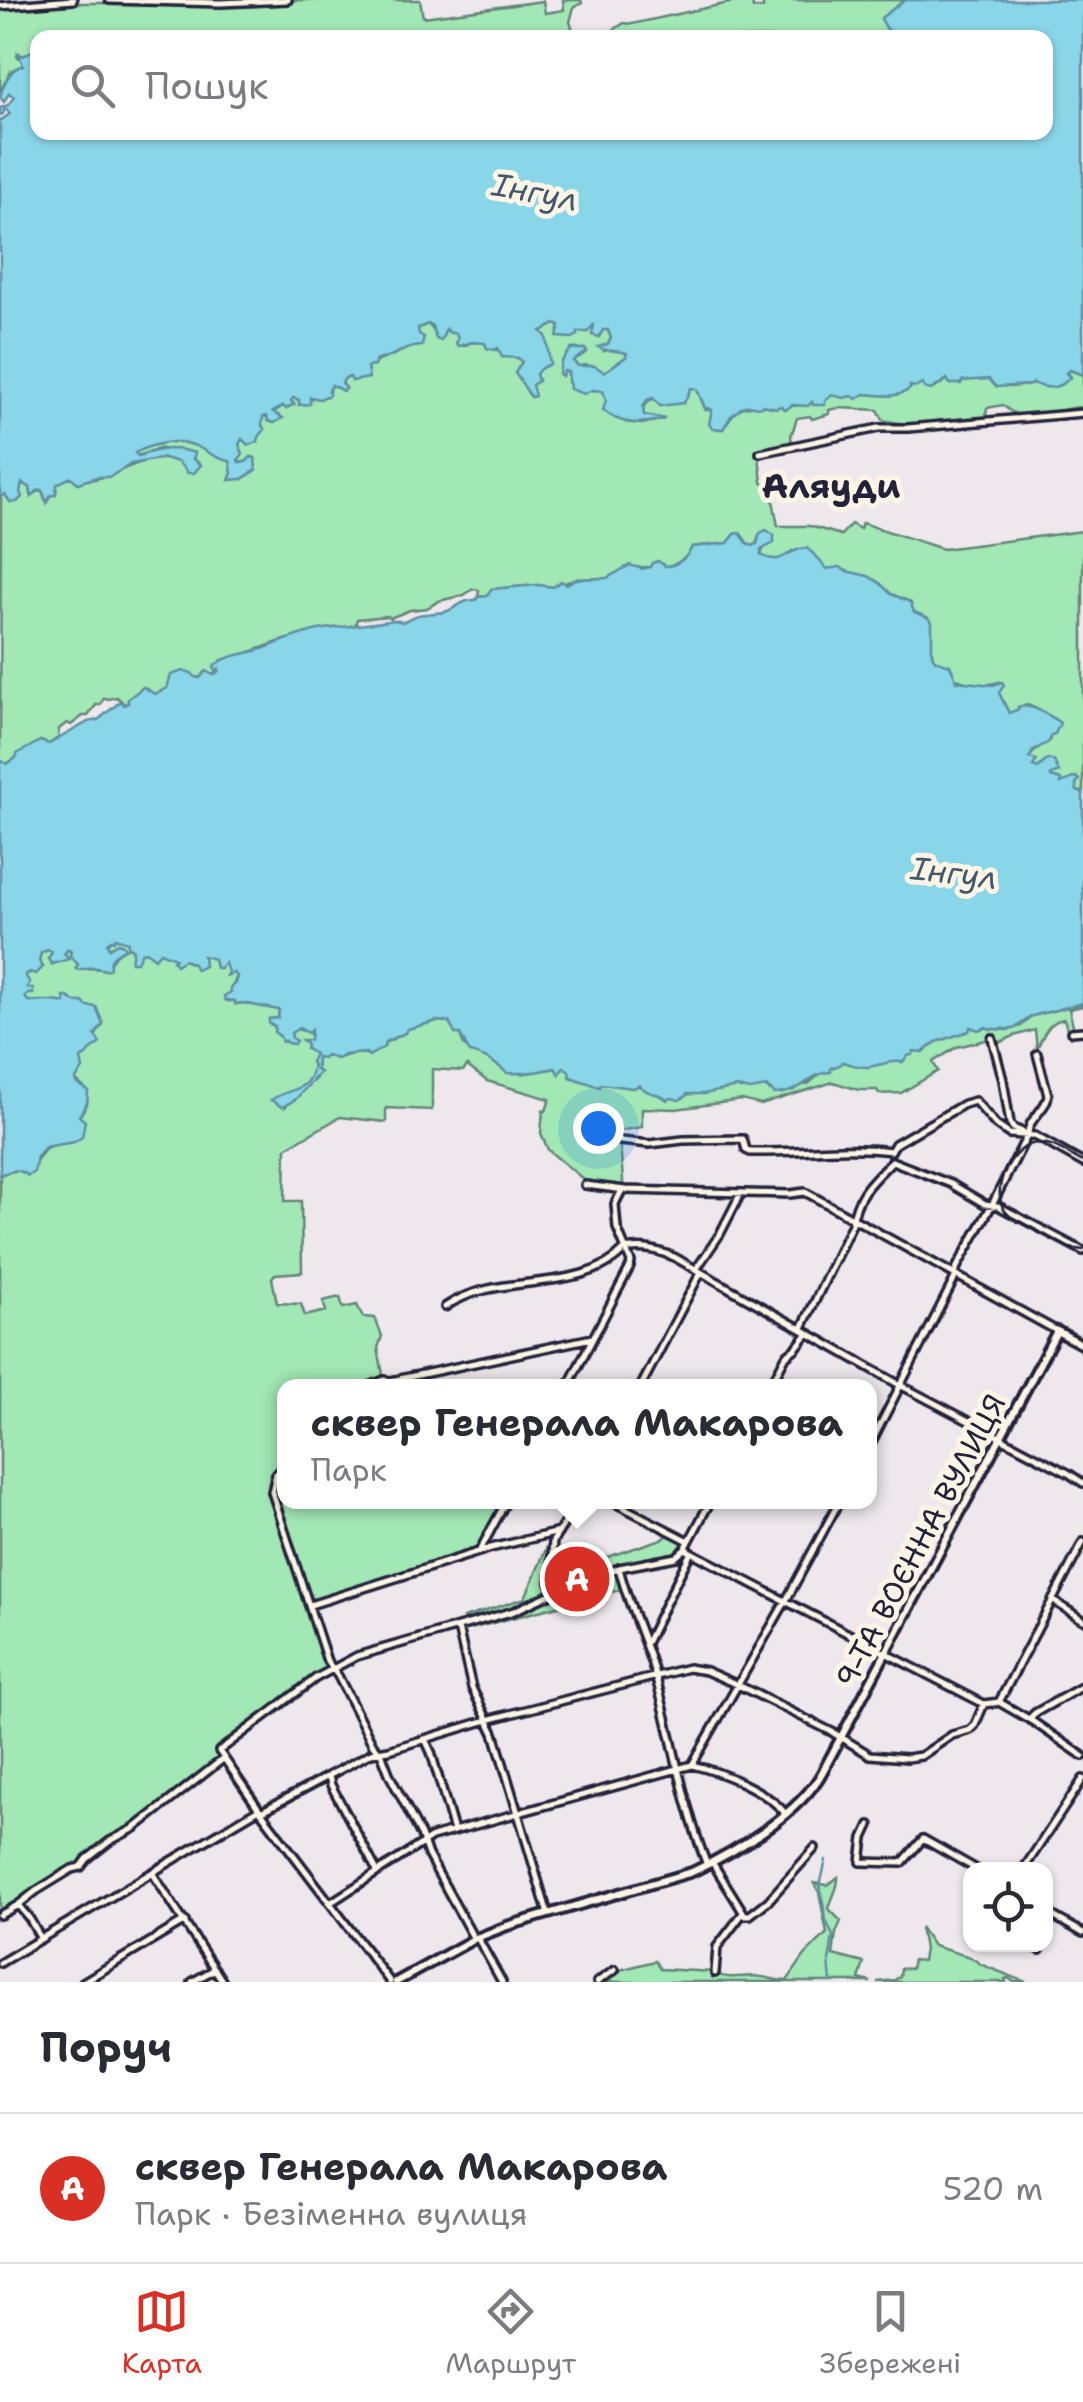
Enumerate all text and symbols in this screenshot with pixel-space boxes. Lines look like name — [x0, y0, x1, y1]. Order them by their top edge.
search box — [30, 30, 1053, 140]
icon: search — [65, 58, 120, 113]
text: Пошук — [145, 60, 268, 111]
water label: Інгул — [487, 162, 582, 221]
district label: Аляуди — [762, 462, 900, 509]
water label: Інгул — [907, 846, 1000, 899]
your location — [573, 1103, 624, 1154]
popup — [277, 1379, 877, 1509]
street label: 9-ТА ВОЄННА ВУЛИЦЯ — [826, 1387, 1015, 1695]
text: сквер Генерала Макарова — [311, 1397, 843, 1448]
text: Парк — [311, 1448, 387, 1491]
pin: A — [544, 1542, 610, 1616]
map controls — [963, 1862, 1053, 1952]
button: locate — [963, 1862, 1053, 1952]
text: Поруч — [40, 2019, 172, 2075]
text: сквер Генерала Макарова — [135, 2141, 667, 2192]
text: A — [60, 2167, 85, 2210]
text: 520 m — [943, 2167, 1043, 2210]
text: Парк · Безіменна вулиця — [135, 2192, 527, 2235]
tab: Карта — [122, 2284, 202, 2382]
tab: Маршрут — [445, 2284, 576, 2382]
tab: Збережені — [820, 2284, 961, 2382]

